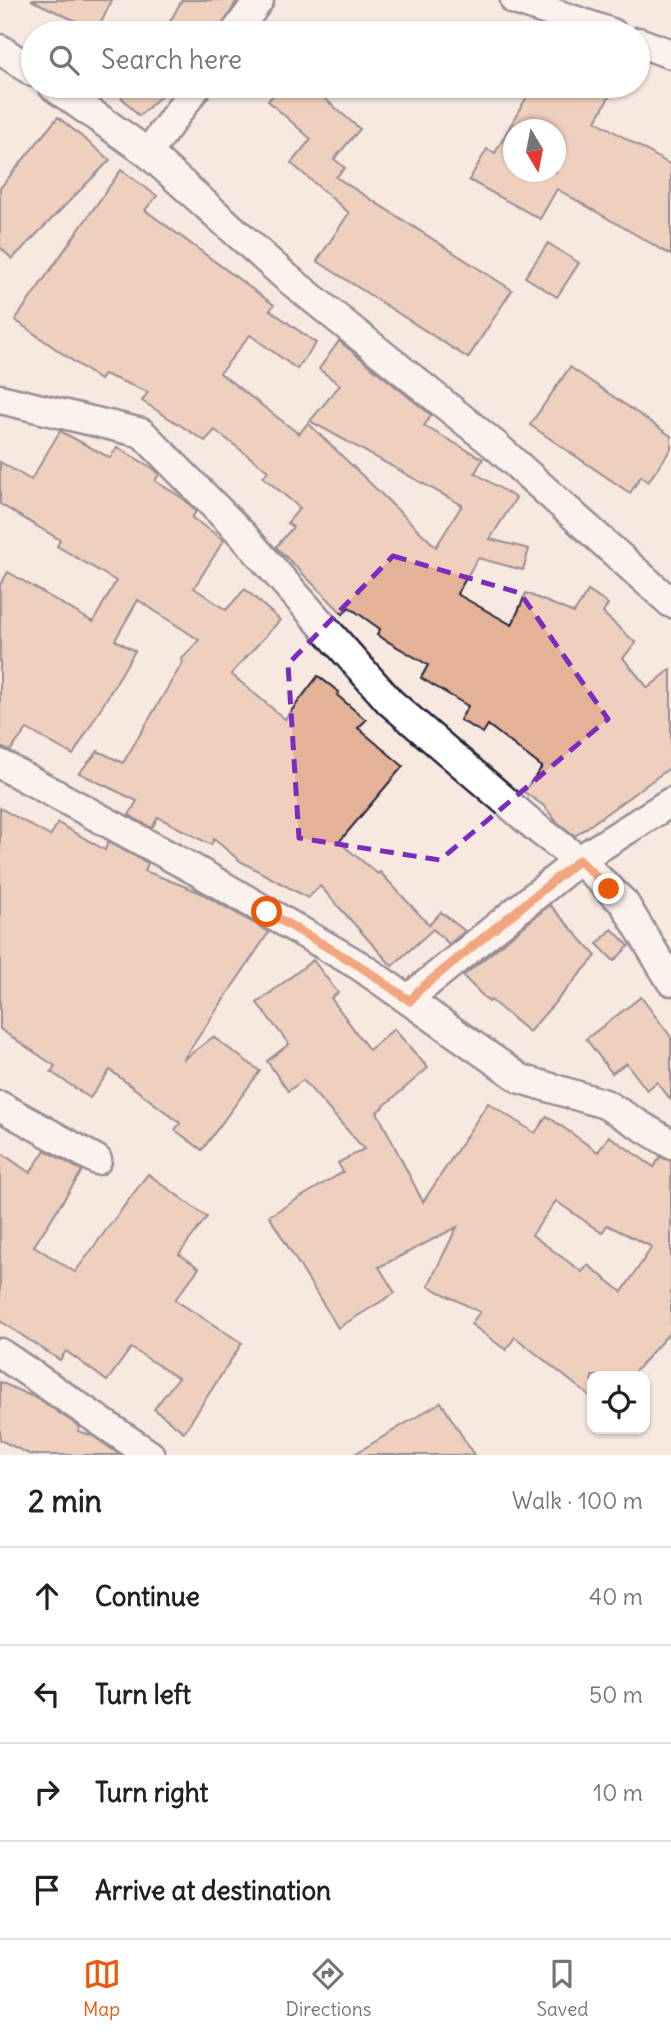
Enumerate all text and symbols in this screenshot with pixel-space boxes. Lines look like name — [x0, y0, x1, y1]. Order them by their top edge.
search box — [21, 21, 650, 98]
icon: search — [45, 41, 83, 79]
text: Search here — [101, 43, 242, 76]
north arrow — [503, 119, 566, 182]
route end — [593, 873, 624, 904]
route start — [251, 896, 282, 927]
map controls — [587, 1371, 650, 1434]
button: locate — [587, 1371, 650, 1434]
text: 2 min — [28, 1482, 102, 1520]
text: Walk · 100 m — [512, 1486, 643, 1515]
icon: ahead — [28, 1577, 66, 1615]
text: Continue — [95, 1580, 200, 1613]
text: 40 m — [589, 1582, 643, 1611]
icon: left — [28, 1675, 66, 1713]
text: Turn left — [95, 1678, 191, 1711]
text: 50 m — [589, 1680, 643, 1709]
icon: right — [28, 1773, 66, 1811]
text: Turn right — [95, 1776, 208, 1809]
text: 10 m — [593, 1778, 643, 1807]
icon: arrive — [28, 1871, 66, 1909]
text: Arrive at destination — [95, 1874, 331, 1907]
tab: Map — [83, 1955, 121, 2021]
tab: Directions — [286, 1955, 371, 2021]
tab: Saved — [536, 1955, 588, 2021]

